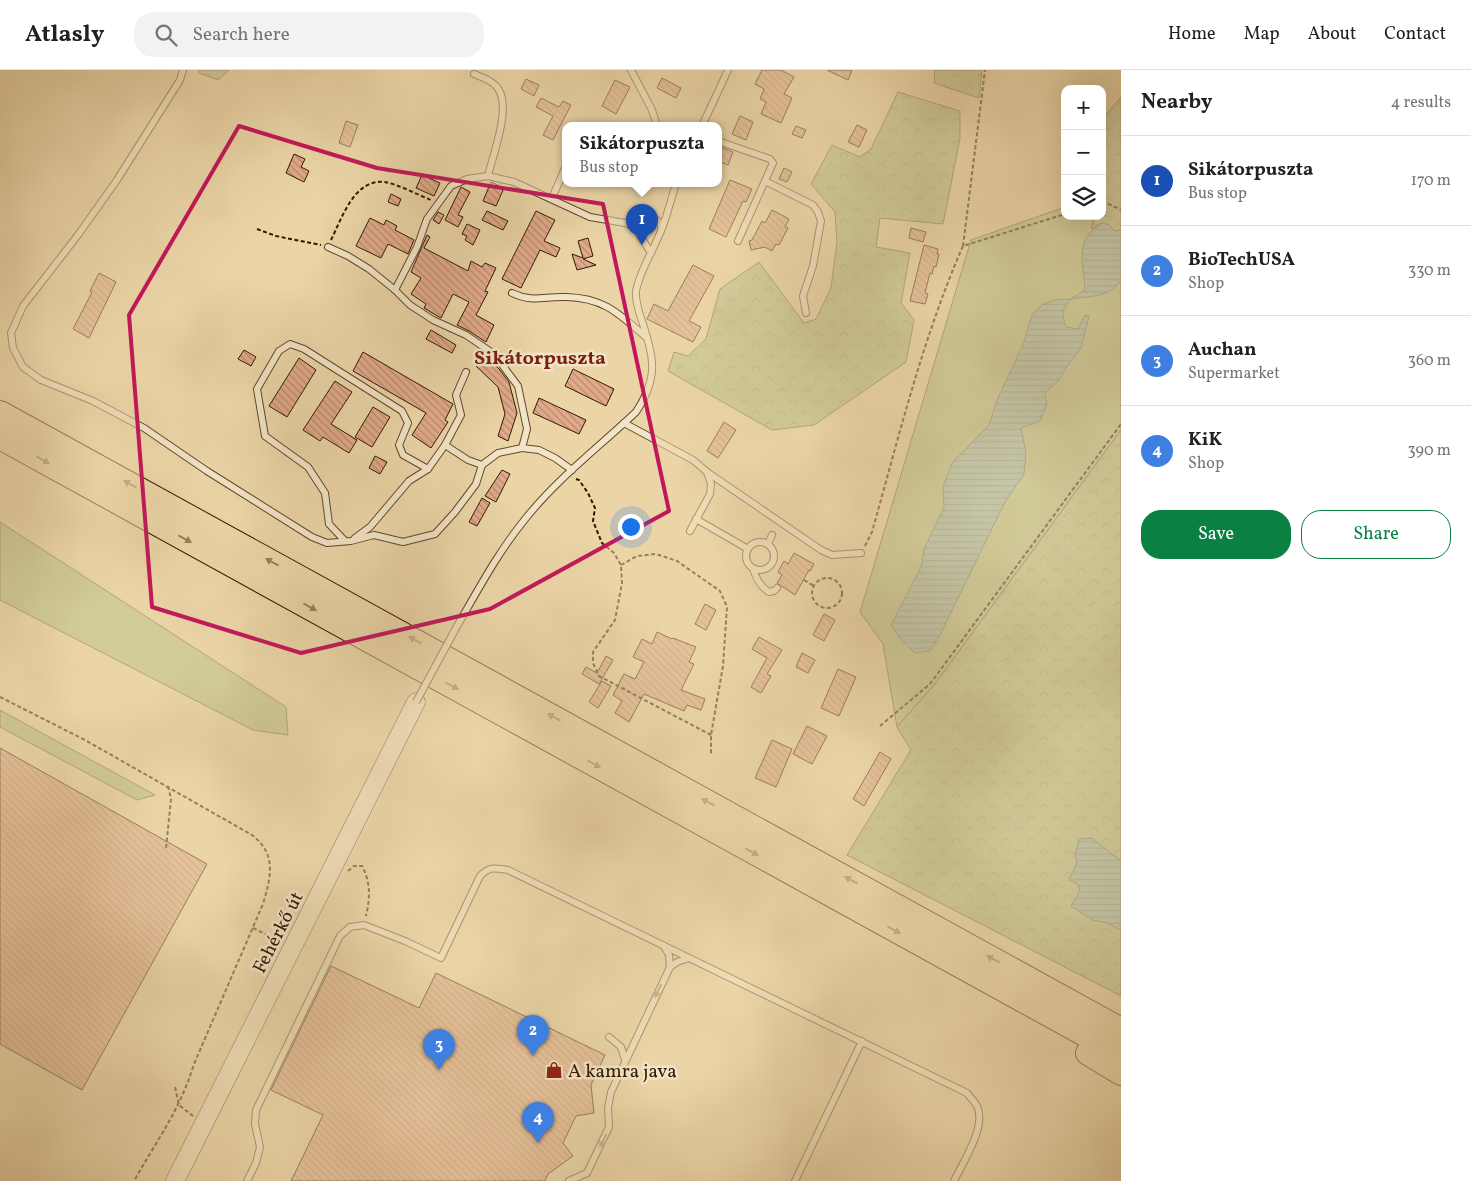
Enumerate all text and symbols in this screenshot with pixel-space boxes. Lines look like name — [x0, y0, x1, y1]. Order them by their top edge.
search box — [134, 12, 484, 57]
text: Atlasly — [25, 18, 104, 52]
icon: search — [152, 21, 180, 49]
text: Search here — [192, 22, 290, 48]
text: Home — [1168, 22, 1216, 47]
text: Map — [1244, 22, 1280, 47]
text: About — [1308, 22, 1356, 47]
text: Contact — [1384, 22, 1446, 47]
map controls — [1061, 85, 1106, 220]
button: + — [1061, 85, 1106, 130]
text: Nearby — [1141, 88, 1212, 117]
text: 4 results — [1391, 92, 1451, 114]
popup — [562, 122, 722, 187]
button: − — [1061, 130, 1106, 175]
text: Sikátorpuszta — [579, 131, 705, 157]
text: Bus stop — [579, 157, 638, 179]
text: Sikátorpuszta — [1188, 157, 1313, 183]
text: 1 — [1154, 170, 1160, 192]
text: 170 m — [1411, 170, 1451, 192]
button: layers — [1061, 175, 1106, 220]
text: Bus stop — [1188, 183, 1247, 205]
pin: 1 — [626, 204, 658, 245]
text: BioTechUSA — [1188, 247, 1295, 273]
text: 2 — [1153, 260, 1161, 282]
text: 330 m — [1408, 260, 1451, 282]
text: Shop — [1188, 273, 1224, 295]
text: Auchan — [1188, 337, 1256, 363]
district label: Sikátorpuszta — [474, 345, 606, 373]
text: 3 — [1153, 350, 1161, 372]
text: 360 m — [1408, 350, 1451, 372]
text: Supermarket — [1188, 363, 1280, 385]
text: KiK — [1188, 427, 1222, 453]
text: 4 — [1152, 440, 1162, 462]
text: 390 m — [1408, 440, 1451, 462]
text: Shop — [1188, 453, 1224, 475]
one-way arrow — [36, 456, 49, 465]
one-way arrow — [122, 480, 137, 488]
button: Save — [1141, 510, 1291, 559]
button: Share — [1301, 510, 1451, 559]
your location — [618, 514, 644, 540]
one-way arrow — [178, 534, 192, 543]
one-way arrow — [265, 558, 279, 566]
one-way arrow — [303, 603, 317, 612]
one-way arrow — [407, 636, 422, 644]
one-way arrow — [445, 682, 459, 690]
one-way arrow — [547, 713, 561, 721]
one-way arrow — [588, 760, 601, 769]
one-way arrow — [701, 798, 716, 806]
one-way arrow — [745, 847, 759, 856]
one-way arrow — [844, 876, 857, 885]
street label: Fehérkő út — [247, 887, 311, 978]
one-way arrow — [887, 926, 902, 934]
one-way arrow — [986, 955, 1000, 963]
one-way arrow — [654, 984, 662, 998]
pin: 2 — [517, 1015, 549, 1056]
pin: 3 — [423, 1029, 455, 1070]
place label: A kamra java — [568, 1059, 677, 1085]
shop icon: A kamra java — [544, 1060, 564, 1080]
pin: 4 — [522, 1102, 554, 1143]
one-way arrow — [598, 1134, 606, 1148]

